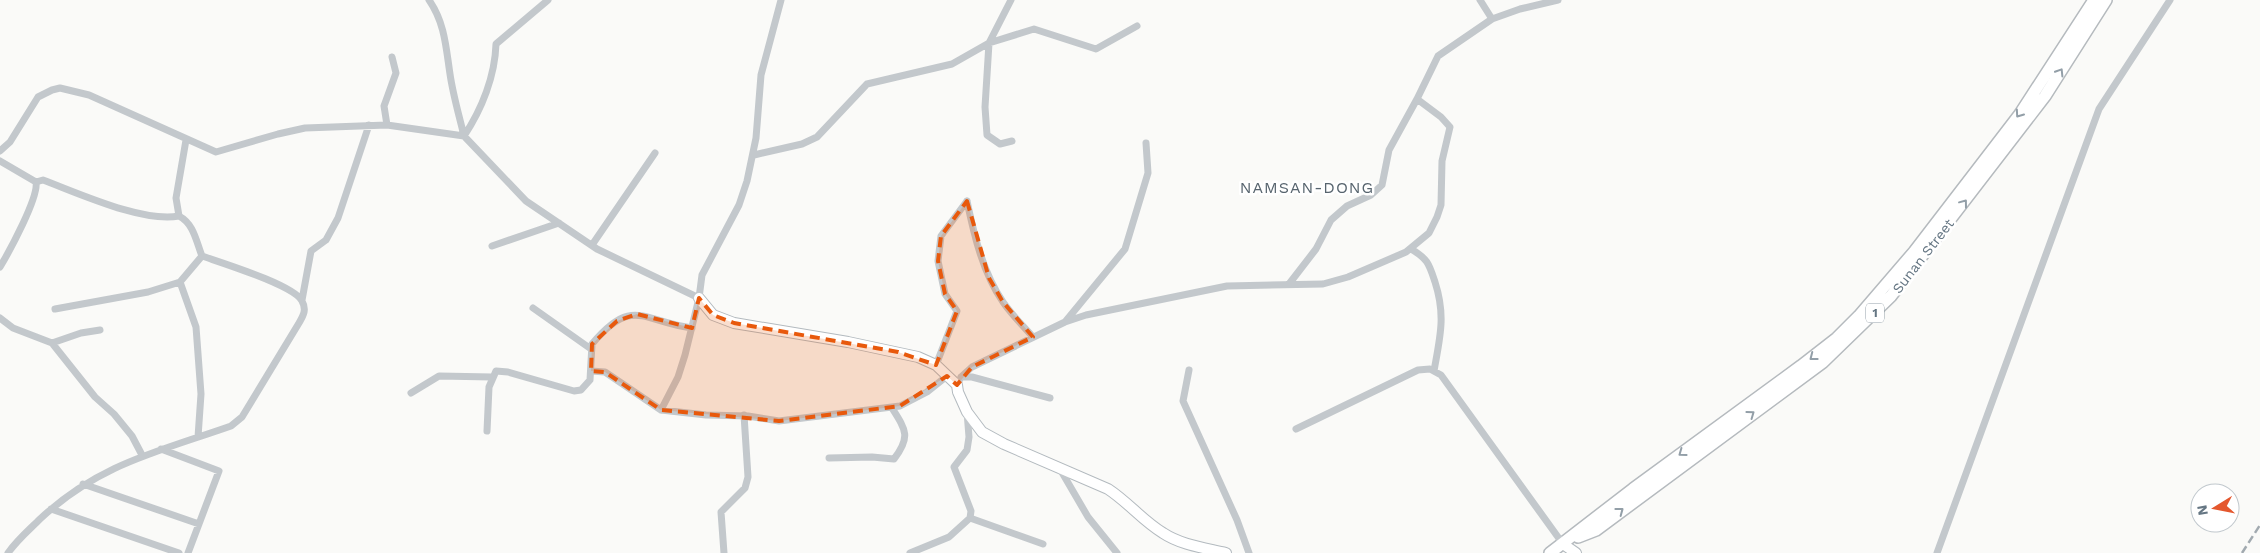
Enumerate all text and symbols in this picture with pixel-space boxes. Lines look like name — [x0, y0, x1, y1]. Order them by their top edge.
one-way arrow — [2054, 68, 2063, 78]
one-way arrow — [2016, 108, 2025, 118]
district label: NAMSAN-DONG — [1240, 178, 1374, 197]
one-way arrow — [1958, 199, 1967, 209]
street label: Sunan Street — [1889, 216, 1957, 296]
road number: 1 — [1866, 304, 1884, 322]
one-way arrow — [1809, 351, 1818, 360]
one-way arrow — [1745, 411, 1754, 421]
one-way arrow — [1678, 447, 1688, 456]
north arrow — [2190, 483, 2240, 533]
text: N — [2193, 504, 2211, 517]
one-way arrow — [1614, 509, 1623, 517]

